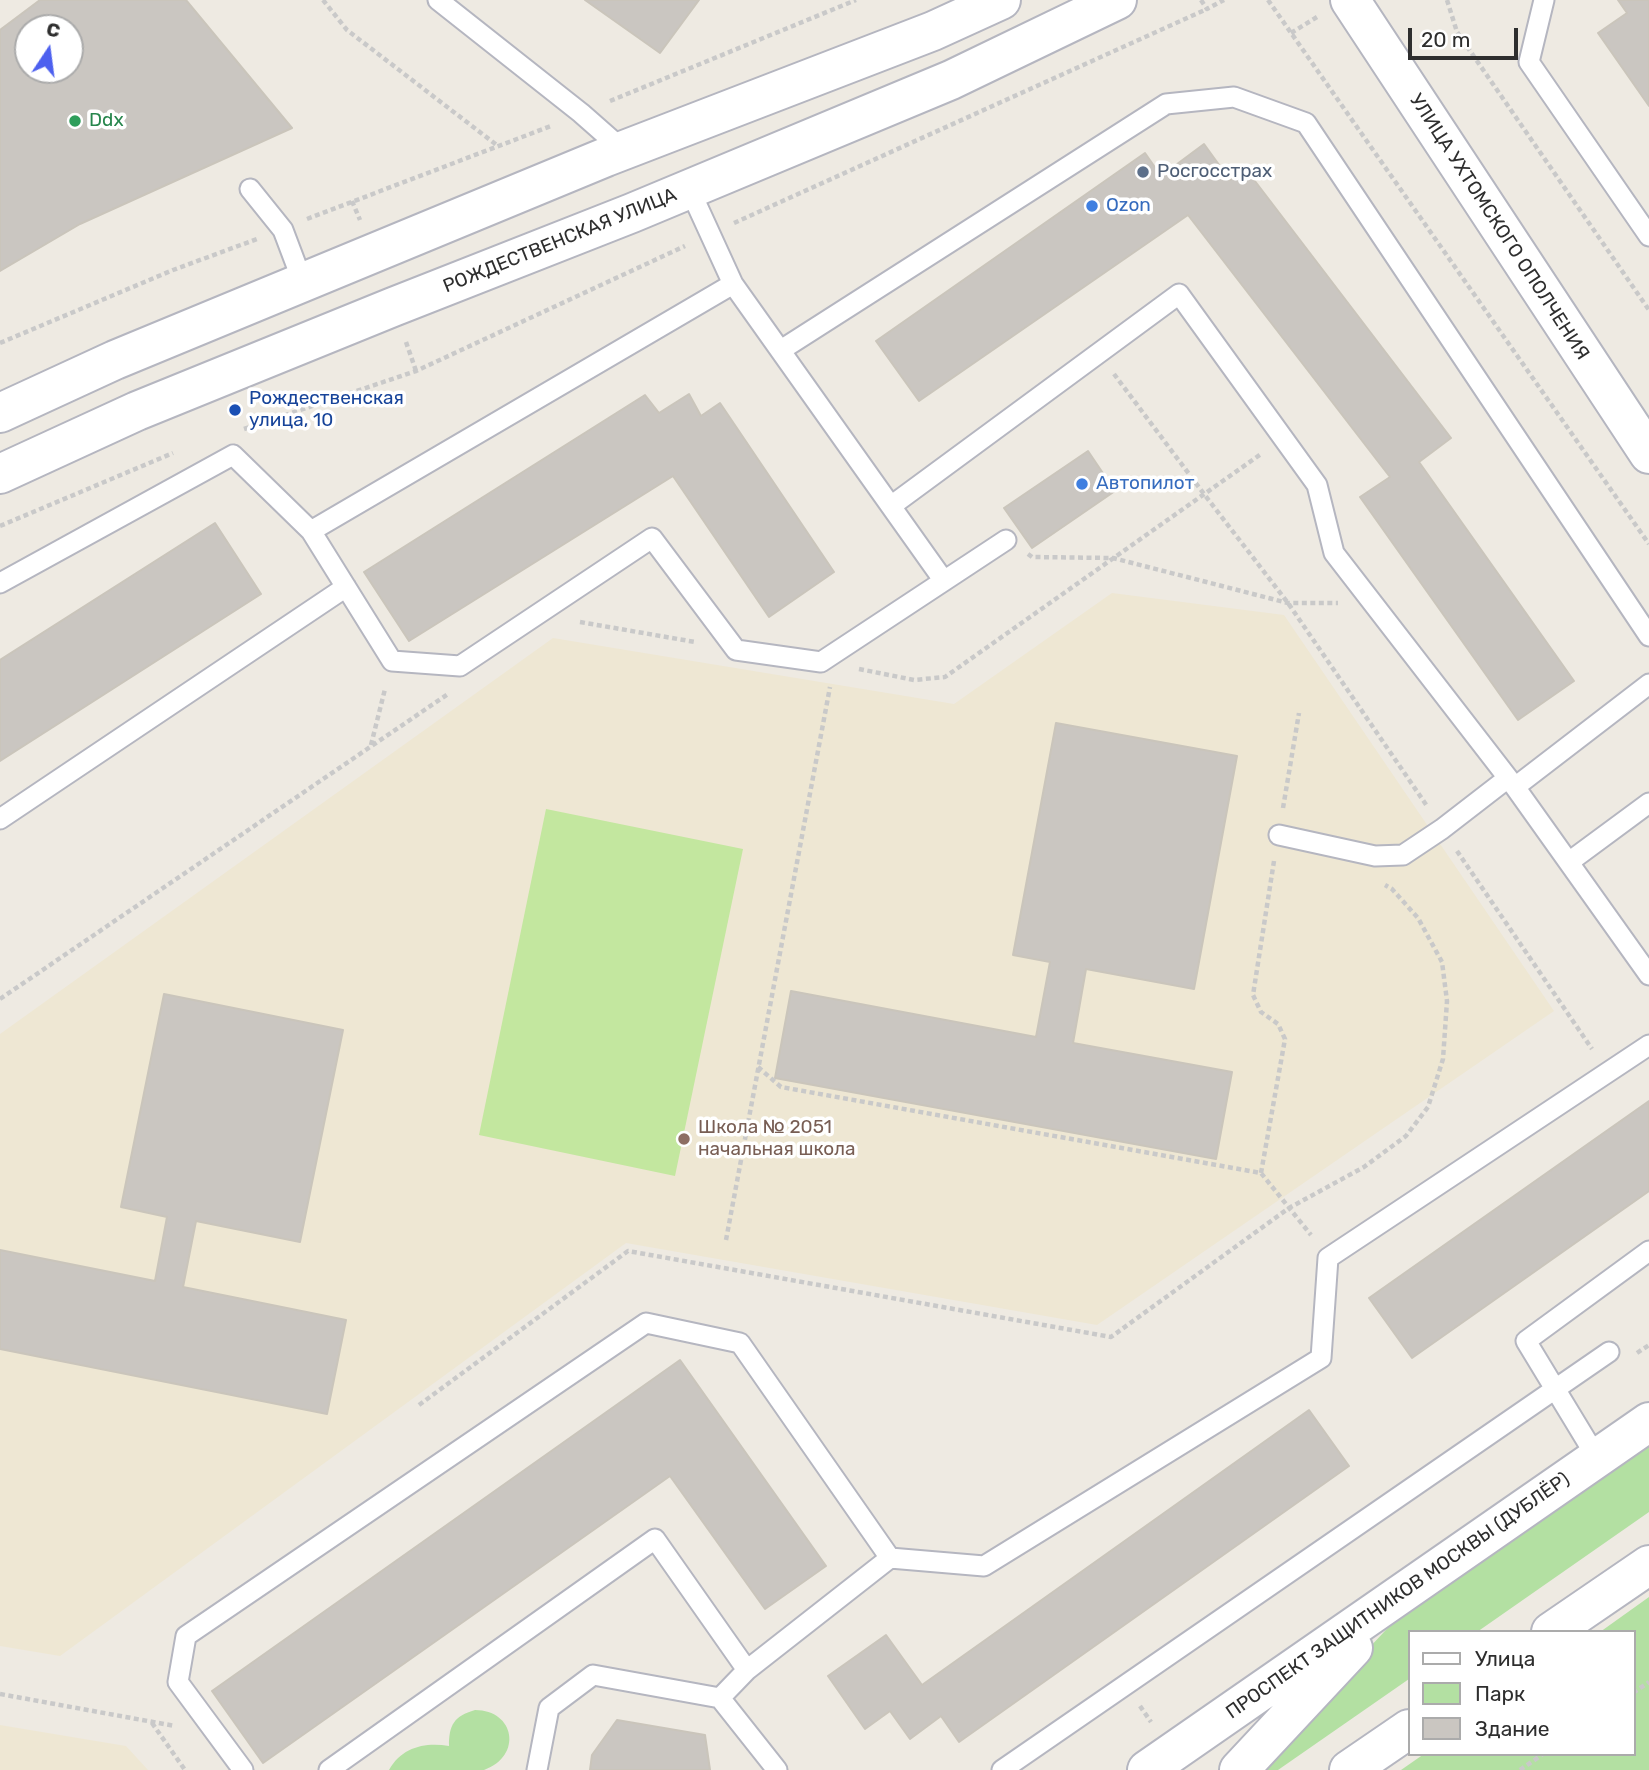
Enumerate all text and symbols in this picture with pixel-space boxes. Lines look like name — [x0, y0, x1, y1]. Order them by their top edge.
north arrow — [14, 14, 84, 84]
scale bar — [1411, 14, 1521, 58]
text: С — [44, 17, 62, 43]
text: 20 m — [1421, 27, 1470, 52]
street label: УЛИЦА УХТОМСКОГО ОПОЛЧЕНИЯ — [1404, 90, 1594, 364]
place label: Ddx — [89, 110, 124, 132]
marker: Ddx — [67, 113, 83, 129]
place label: Росгосстрах — [1157, 161, 1272, 183]
marker: Росгосстрах — [1135, 164, 1151, 180]
street label: РОЖДЕСТВЕНСКАЯ УЛИЦА — [440, 184, 680, 298]
place label: Ozon — [1106, 195, 1151, 217]
marker: Ozon — [1084, 198, 1100, 214]
place label: Рождественская улица, 10 — [249, 388, 404, 432]
marker: Рождественская улица, 10 — [227, 402, 243, 418]
place label: Автопилот — [1096, 473, 1194, 495]
marker: Автопилот — [1074, 476, 1090, 492]
place label: Школа № 2051 начальная школа — [698, 1117, 856, 1161]
marker: Школа № 2051 начальная школа — [676, 1131, 692, 1147]
street label: ПРОСПЕКТ ЗАЩИТНИКОВ МОСКВЫ (ДУБЛЁР) — [1222, 1468, 1574, 1724]
legend — [1408, 1630, 1635, 1756]
text: Улица — [1475, 1646, 1535, 1671]
text: Парк — [1475, 1681, 1525, 1706]
text: Здание — [1475, 1716, 1550, 1741]

